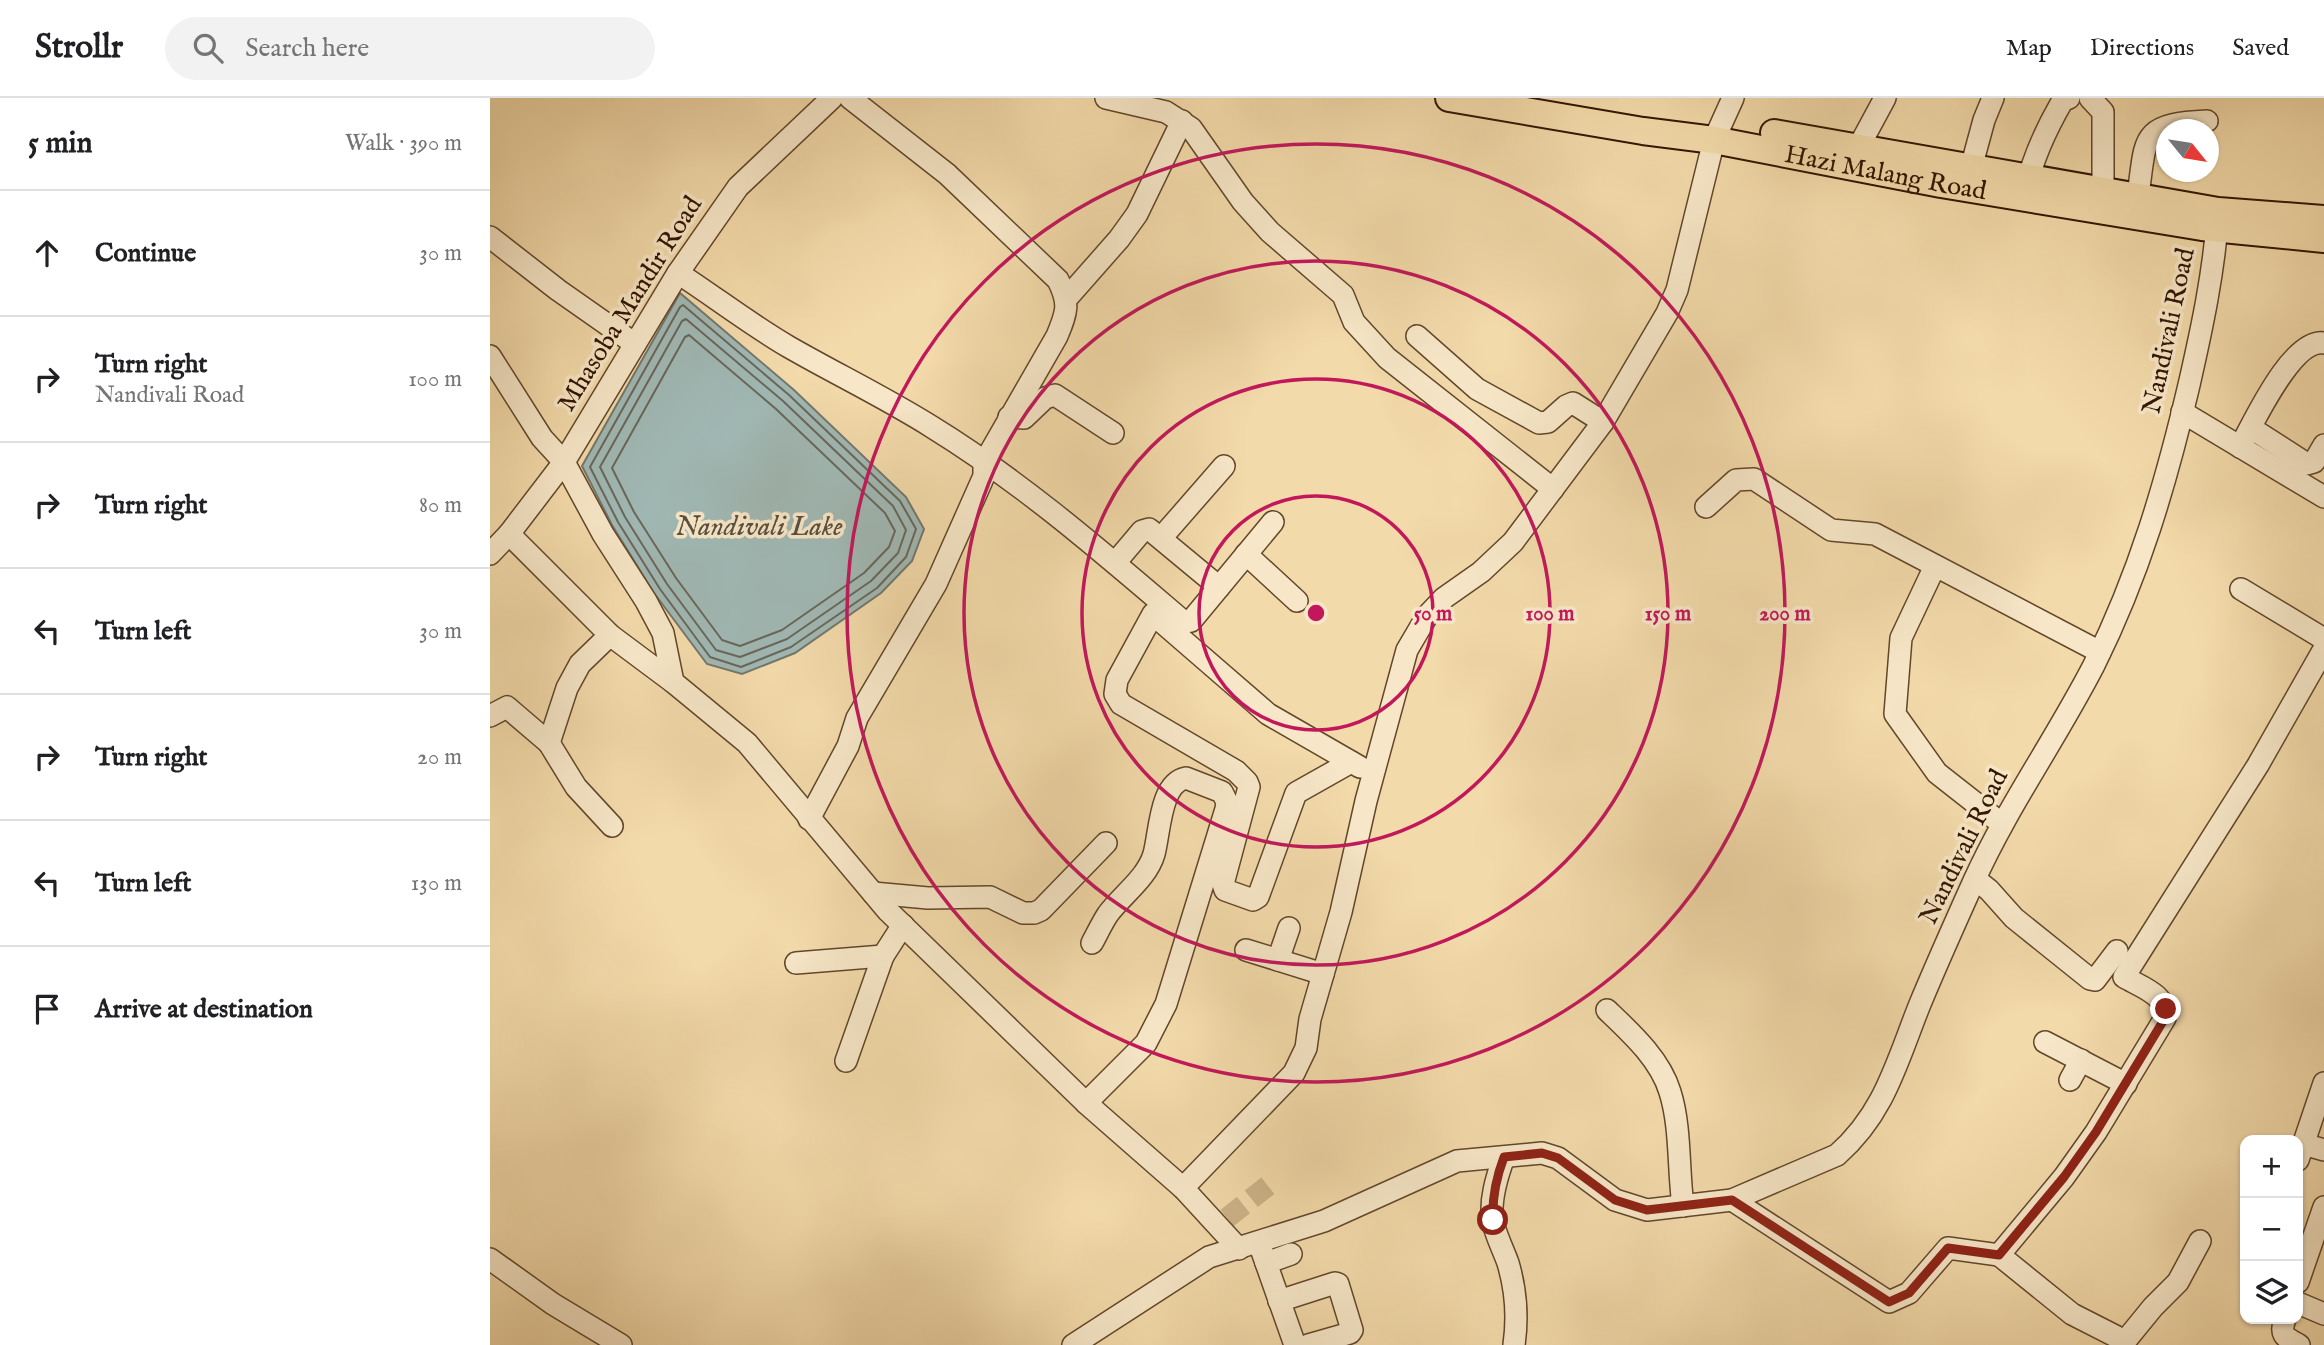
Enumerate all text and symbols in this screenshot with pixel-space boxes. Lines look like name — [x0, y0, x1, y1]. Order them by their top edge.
search box — [165, 17, 655, 80]
text: Strollr — [35, 27, 123, 69]
icon: search — [189, 29, 227, 67]
text: Search here — [245, 32, 369, 65]
text: Map — [2006, 33, 2052, 64]
text: Directions — [2090, 33, 2194, 64]
text: Saved — [2232, 33, 2289, 64]
north arrow — [2156, 119, 2219, 182]
text: 5 min — [28, 125, 93, 163]
text: Walk · 390 m — [345, 129, 462, 158]
street label: Hazi Malang Road — [1782, 138, 1989, 208]
street label: Mhasoba Mandir Road — [550, 190, 710, 418]
icon: ahead — [28, 234, 66, 272]
text: Continue — [95, 237, 196, 270]
text: 30 m — [419, 239, 462, 268]
street label: Nandivali Road — [2135, 245, 2203, 417]
text: Turn right — [95, 348, 208, 381]
icon: right — [28, 360, 66, 398]
text: 100 m — [408, 365, 462, 394]
text: Nandivali Road — [95, 381, 244, 410]
icon: right — [28, 486, 66, 524]
text: Turn right — [95, 489, 208, 522]
text: 80 m — [419, 491, 462, 520]
water label: Nandivali Lake — [676, 510, 843, 545]
centre of rings — [1304, 601, 1328, 625]
text: 50 m — [1414, 601, 1453, 628]
text: 100 m — [1525, 601, 1575, 628]
text: 150 m — [1645, 601, 1692, 628]
text: 200 m — [1759, 601, 1811, 628]
icon: left — [28, 612, 66, 650]
text: Turn left — [95, 615, 192, 648]
text: 30 m — [419, 617, 462, 646]
icon: right — [28, 738, 66, 776]
text: Turn right — [95, 741, 208, 774]
text: 20 m — [417, 743, 462, 772]
street label: Nandivali Road — [1912, 764, 2016, 930]
icon: left — [28, 864, 66, 902]
text: Turn left — [95, 867, 192, 900]
text: 130 m — [411, 869, 462, 898]
icon: arrive — [28, 990, 66, 1028]
text: Arrive at destination — [95, 993, 313, 1026]
route end — [2150, 993, 2181, 1024]
map controls — [2240, 1135, 2303, 1324]
button: + — [2240, 1135, 2303, 1198]
button: − — [2240, 1198, 2303, 1261]
route start — [1477, 1204, 1508, 1235]
button: layers — [2240, 1261, 2303, 1324]

